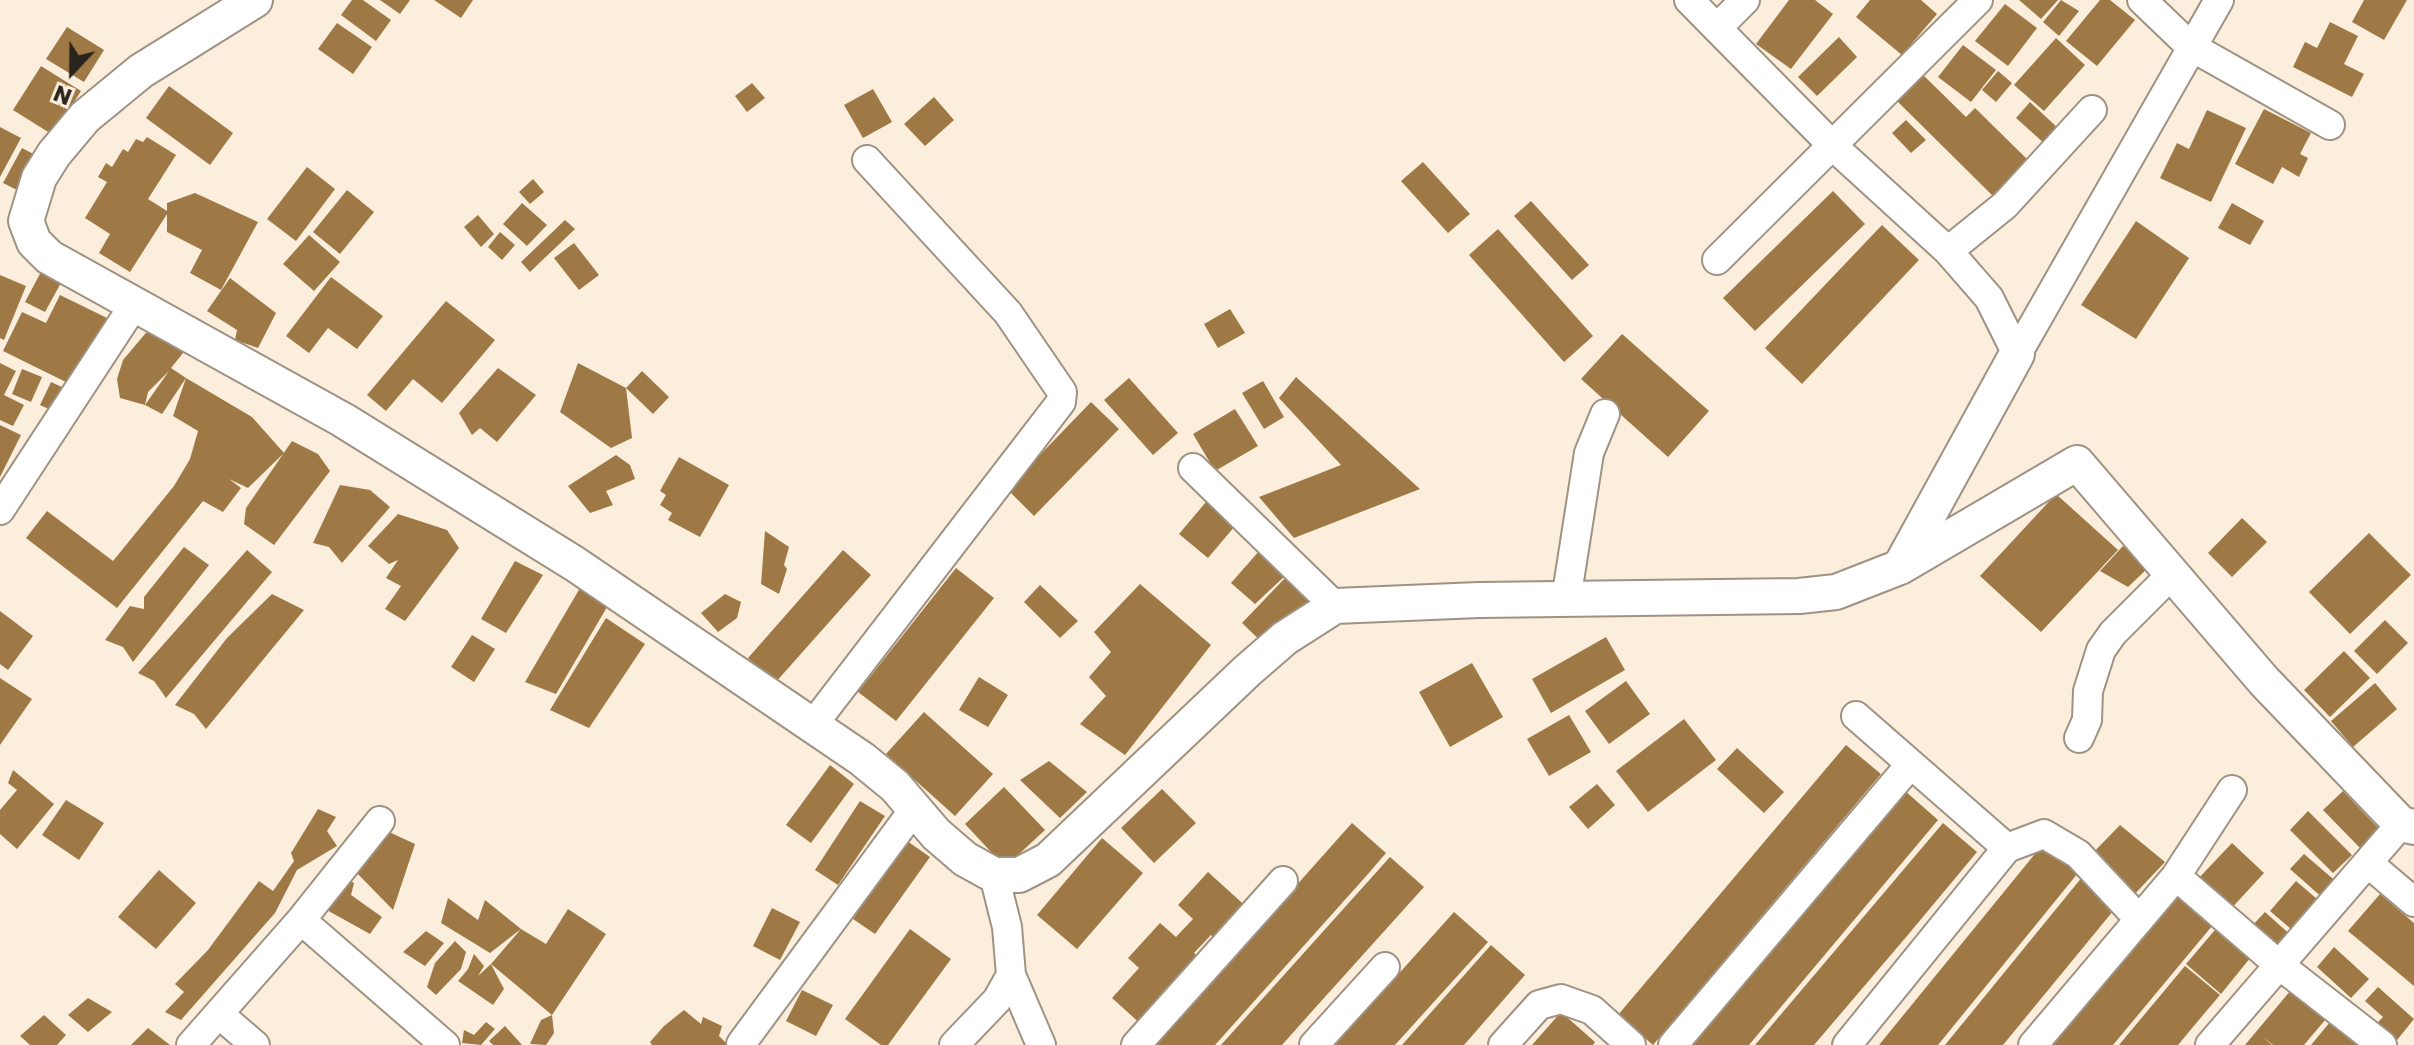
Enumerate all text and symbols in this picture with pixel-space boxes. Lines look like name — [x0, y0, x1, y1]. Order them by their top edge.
north arrow — [32, 32, 112, 112]
text: N — [49, 77, 76, 112]

